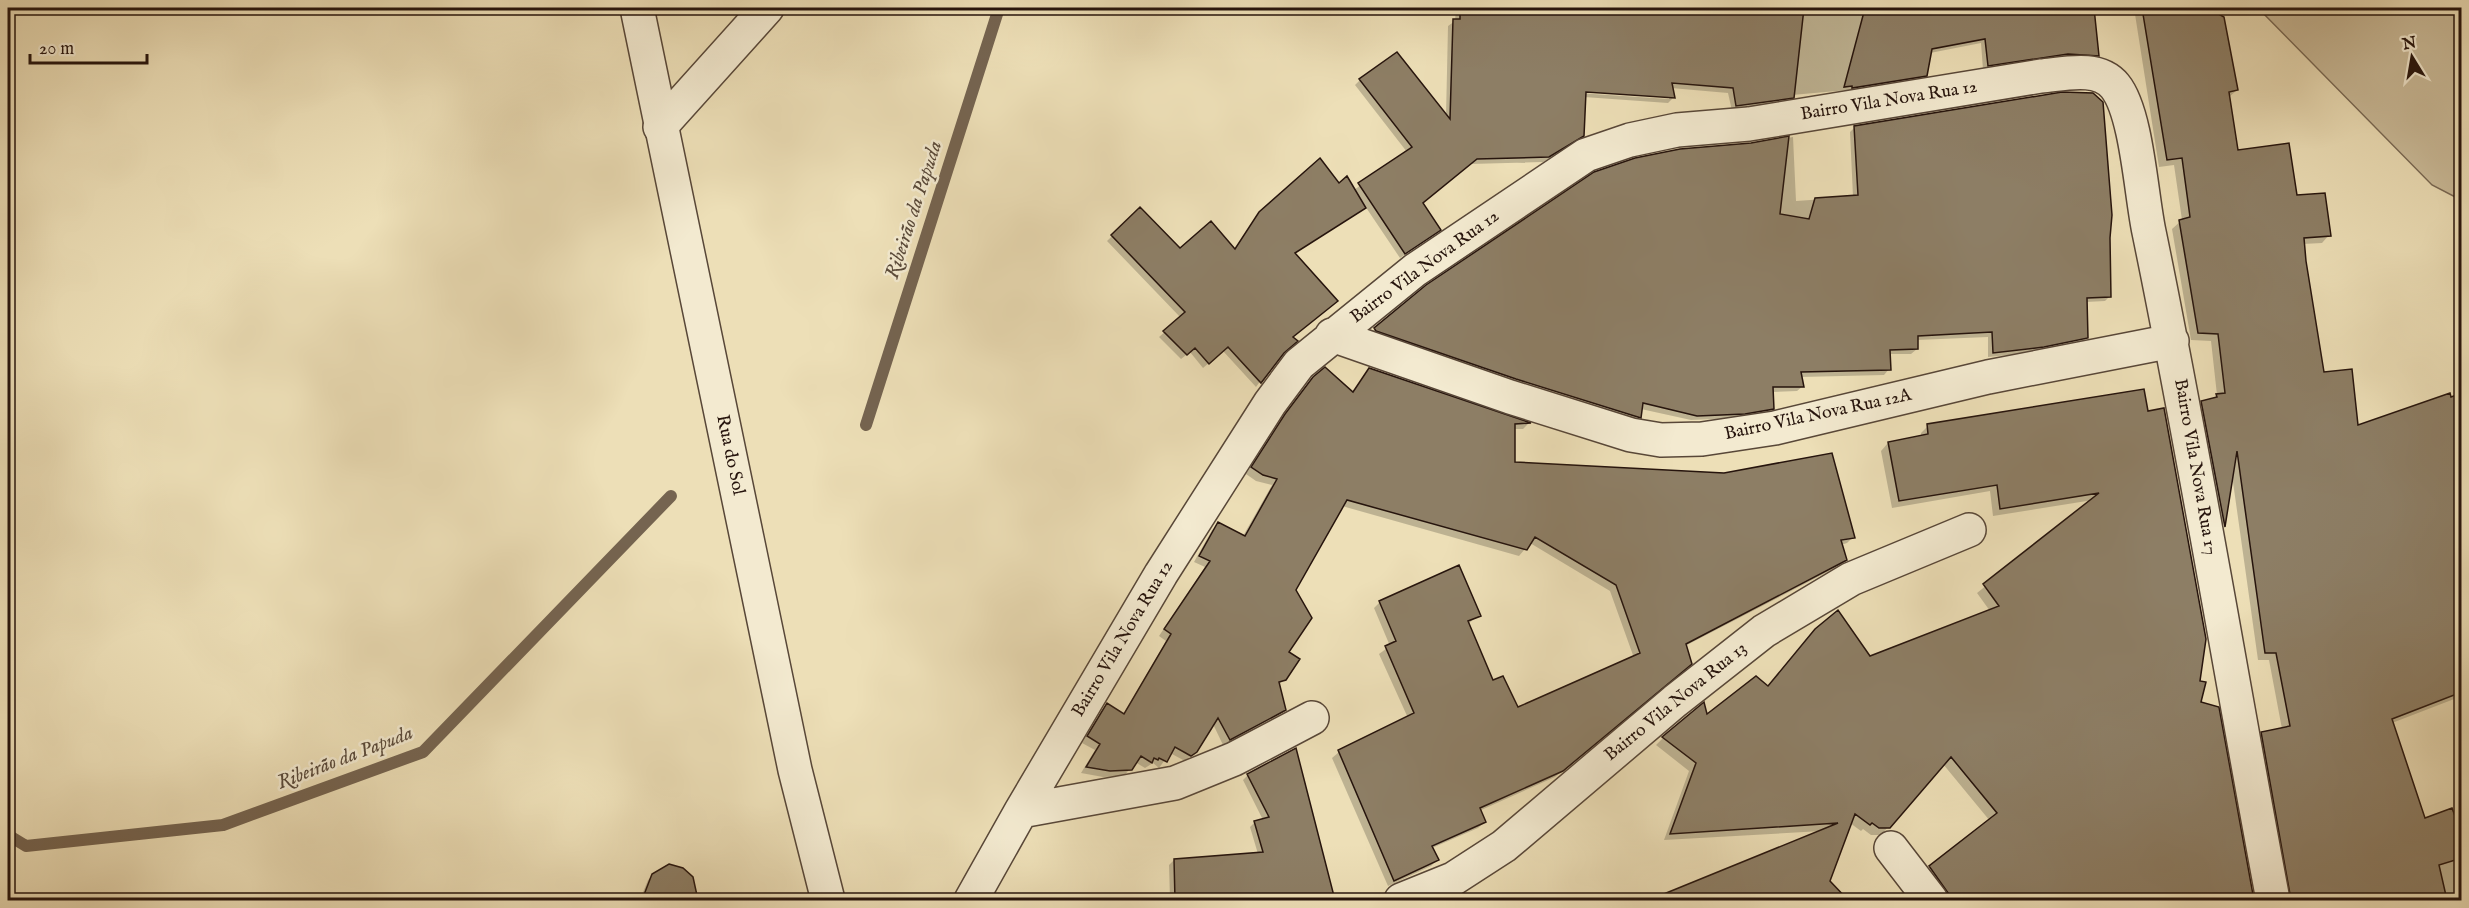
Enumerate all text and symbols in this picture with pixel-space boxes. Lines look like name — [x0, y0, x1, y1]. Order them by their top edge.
scale bar — [30, 27, 147, 65]
north arrow — [2382, 27, 2442, 87]
text: N — [2400, 33, 2418, 56]
text: 20 m — [39, 38, 74, 61]
street label: Bairro Vila Nova Rua 12 — [1799, 76, 1979, 126]
water label: Ribeirão da Papuda — [880, 138, 948, 282]
street label: Bairro Vila Nova Rua 12 — [1346, 205, 1504, 329]
street label: Bairro Vila Nova Rua 17 — [2168, 377, 2222, 557]
street label: Bairro Vila Nova Rua 12A — [1722, 384, 1915, 446]
street label: Rua do Sol — [710, 413, 750, 497]
street label: Bairro Vila Nova Rua 12 — [1067, 557, 1179, 721]
street label: Bairro Vila Nova Rua 13 — [1600, 637, 1752, 767]
water label: Ribeirão da Papuda — [273, 721, 417, 795]

